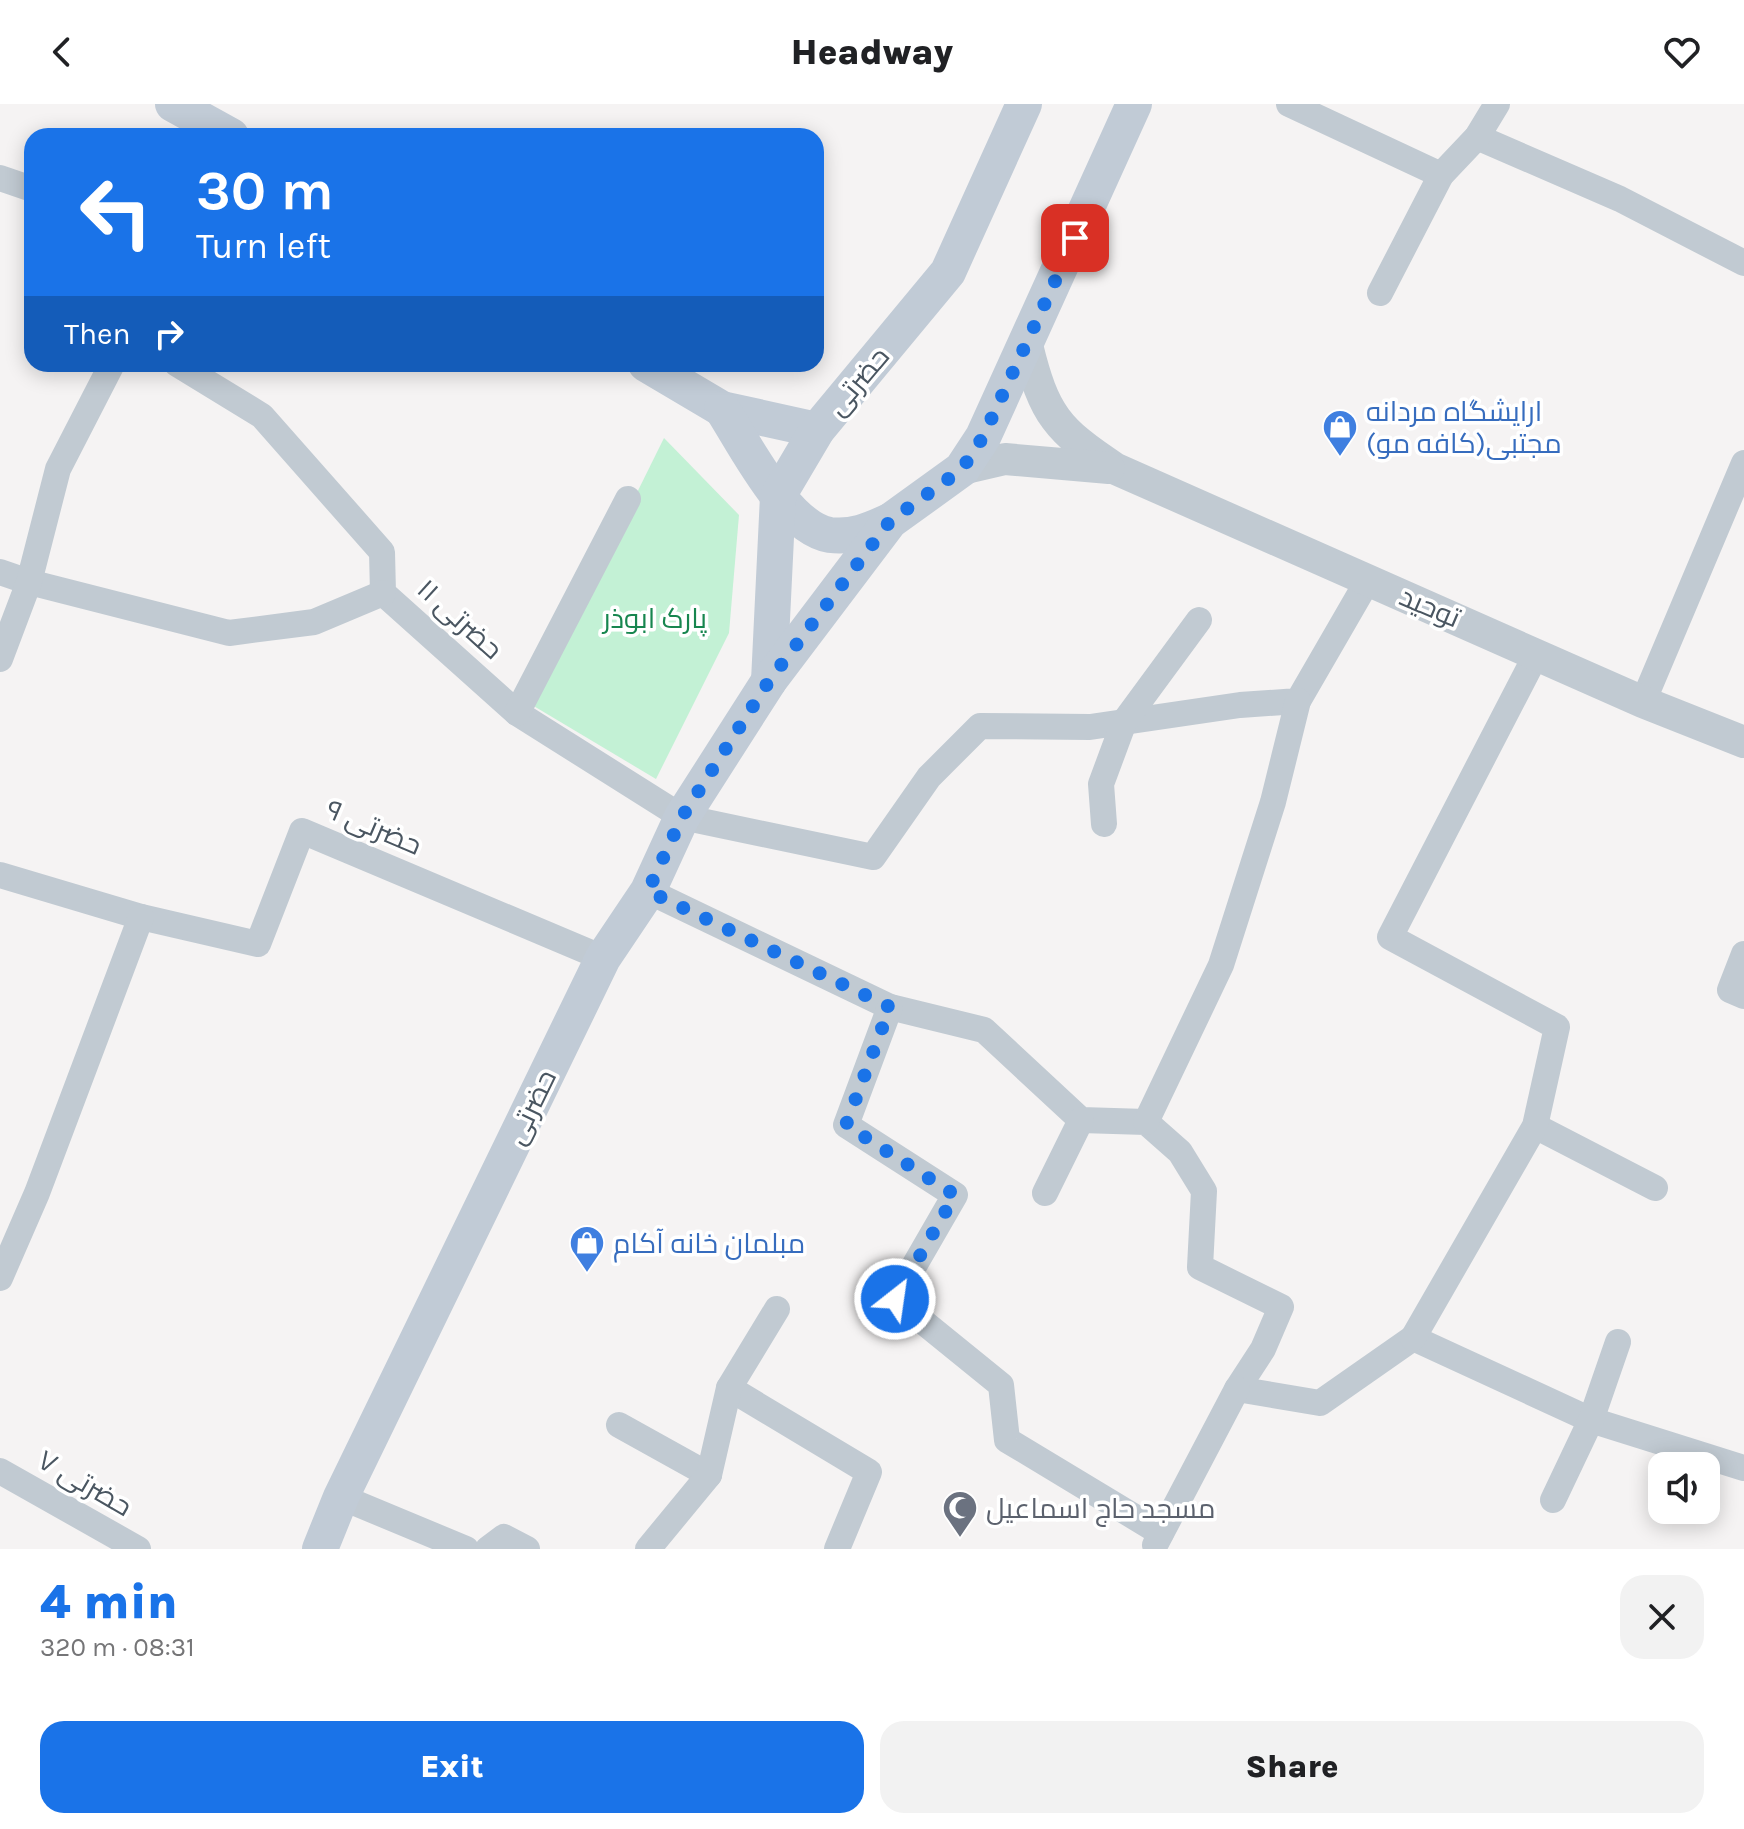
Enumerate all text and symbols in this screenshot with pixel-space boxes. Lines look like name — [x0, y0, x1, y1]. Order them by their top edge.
icon: back — [40, 30, 84, 74]
icon: heart — [1660, 30, 1704, 74]
text: Headway — [791, 31, 953, 73]
text: 30 m — [196, 158, 334, 223]
icon: left — [64, 160, 168, 264]
pin — [1041, 204, 1109, 272]
icon: arrive — [1053, 216, 1097, 260]
text: Turn left — [196, 225, 331, 267]
icon: right — [147, 312, 191, 356]
text: Then — [64, 316, 131, 352]
street label: حضرتی — [820, 340, 896, 422]
place label: ارایشگاه مردانه مجتبی(کافه مو) — [1366, 395, 1562, 460]
shop icon: ارایشگاه مردانه مجتبی(کافه مو) — [1321, 408, 1359, 458]
street label: حضرتی ۱۱ — [411, 572, 509, 666]
street label: توحید — [1395, 580, 1466, 635]
park label: پارک ابوذر — [601, 602, 707, 637]
street label: حضرتی ۹ — [321, 792, 427, 862]
street label: حضرتی — [499, 1064, 563, 1150]
shop icon: مبلمان خانه آکام — [568, 1224, 606, 1274]
place label: مبلمان خانه آکام — [613, 1227, 805, 1263]
position arrow — [853, 1257, 937, 1341]
street label: حضرتی ۷ — [32, 1443, 138, 1523]
map controls — [1648, 1452, 1720, 1524]
button: sound — [1648, 1452, 1720, 1524]
mosque icon: مسجد حاج اسماعیل — [941, 1489, 979, 1539]
place label: مسجد حاج اسماعیل — [986, 1492, 1216, 1527]
text: 4 min — [40, 1574, 178, 1630]
button: close — [1620, 1575, 1704, 1659]
text: 320 m · 08:31 — [40, 1632, 195, 1663]
button: Exit — [40, 1721, 864, 1813]
button: Share — [880, 1721, 1704, 1813]

